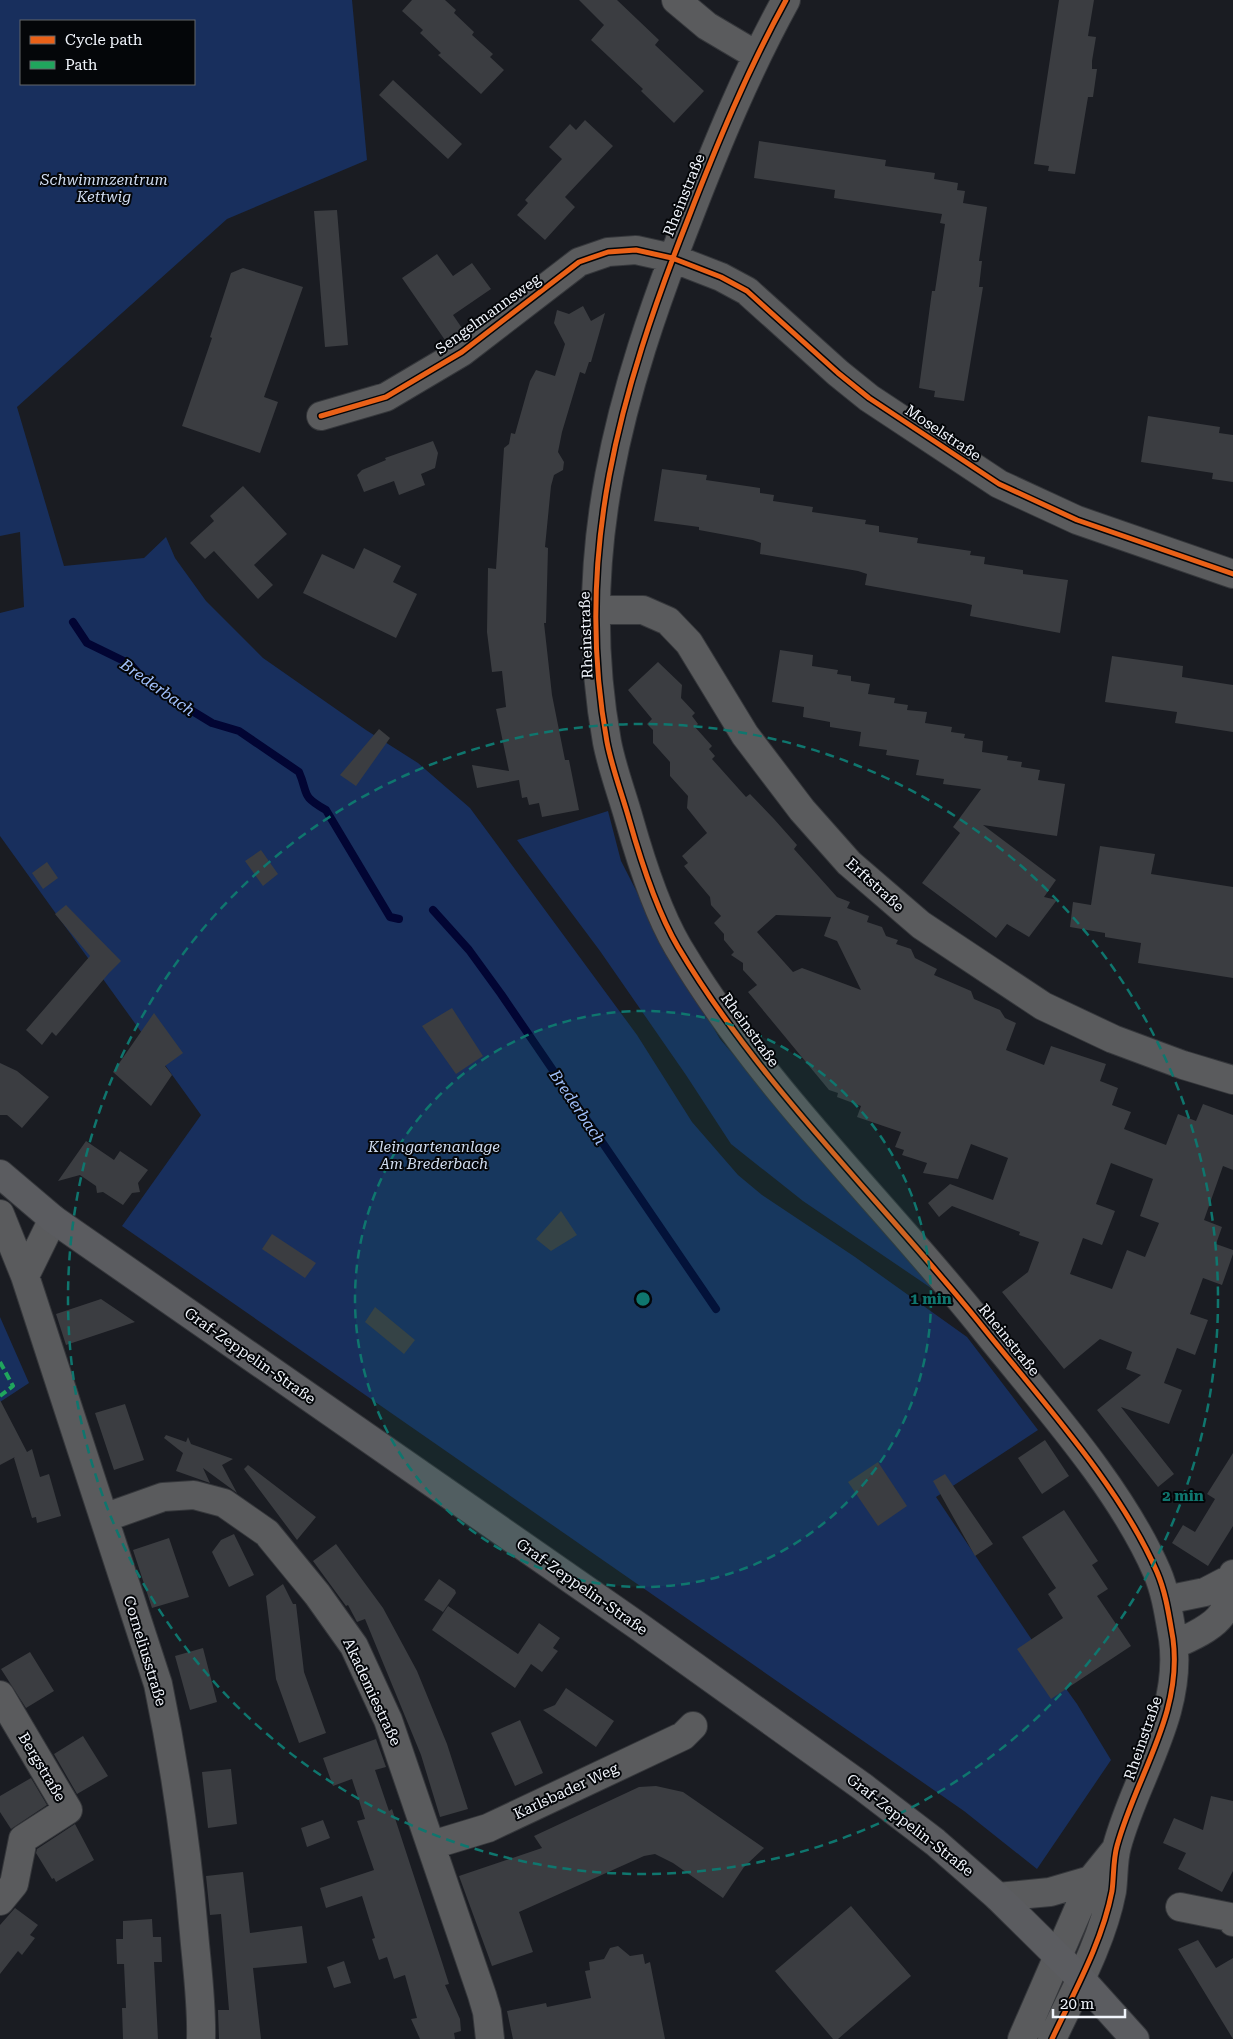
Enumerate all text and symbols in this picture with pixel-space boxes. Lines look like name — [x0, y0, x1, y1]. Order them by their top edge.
legend — [20, 20, 195, 85]
text: Cycle path — [65, 31, 143, 49]
text: Path — [65, 56, 98, 74]
street label: Rheinstraße — [659, 151, 709, 239]
park label: Schwimmzentrum Kettwig — [39, 171, 168, 206]
street label: Sengelmannsweg — [432, 270, 544, 358]
street label: Moselstraße — [902, 401, 984, 465]
street label: Rheinstraße — [575, 591, 597, 679]
water label: Brederbach — [116, 654, 199, 720]
street label: Erftstraße — [842, 854, 908, 916]
street label: Rheinstraße — [717, 989, 783, 1071]
water label: Brederbach — [545, 1065, 610, 1149]
park label: Kleingartenanlage Am Brederbach — [367, 1138, 500, 1173]
centre of rings — [634, 1290, 652, 1308]
text: 1 min — [910, 1290, 952, 1308]
street label: Rheinstraße — [975, 1300, 1043, 1380]
street label: Graf-Zeppelin-Straße — [181, 1304, 319, 1408]
text: 2 min — [1162, 1487, 1204, 1505]
street label: Graf-Zeppelin-Straße — [513, 1535, 651, 1639]
street label: Corneliusstraße — [120, 1594, 170, 1708]
street label: Akademiestraße — [339, 1635, 405, 1749]
street label: Rheinstraße — [1120, 1694, 1166, 1782]
street label: Bergstraße — [14, 1729, 70, 1805]
street label: Karlsbader Weg — [511, 1759, 622, 1823]
street label: Graf-Zeppelin-Straße — [843, 1770, 977, 1880]
scale bar — [1053, 1986, 1126, 2018]
text: 20 m — [1060, 1995, 1095, 2013]

